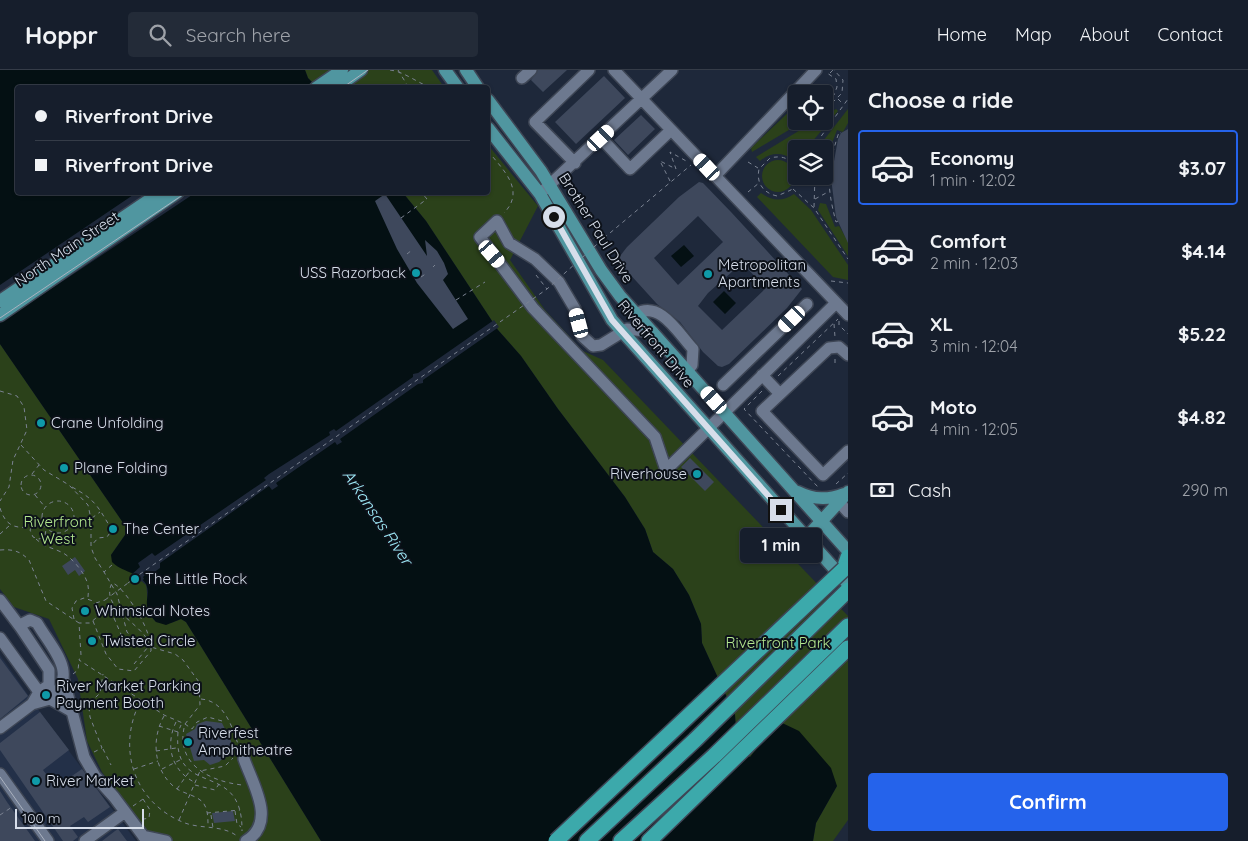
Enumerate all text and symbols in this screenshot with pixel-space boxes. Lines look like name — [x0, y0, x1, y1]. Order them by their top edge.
search box — [128, 12, 478, 57]
text: Hoppr — [25, 20, 98, 50]
icon: search — [146, 21, 174, 49]
text: Search here — [186, 23, 291, 47]
text: Home — [937, 23, 987, 46]
text: Map — [1015, 23, 1052, 46]
text: About — [1080, 23, 1130, 46]
text: Contact — [1158, 23, 1223, 46]
map controls — [788, 85, 833, 185]
button: locate — [788, 85, 833, 130]
text: Choose a ride — [868, 86, 1013, 114]
text: Riverfront Drive — [65, 104, 213, 128]
car — [584, 122, 617, 154]
button: layers — [788, 140, 833, 185]
icon: car — [870, 145, 915, 190]
text: Economy — [930, 146, 1014, 170]
car — [691, 151, 722, 183]
text: Riverfront Drive — [65, 153, 213, 177]
text: $3.07 — [1178, 156, 1226, 180]
street label: Brother Paul Drive — [555, 169, 638, 286]
text: 1 min · 12:02 — [930, 170, 1016, 190]
route start — [543, 206, 565, 228]
street label: North Main Street — [11, 207, 123, 291]
icon: car — [870, 228, 915, 273]
text: Comfort — [930, 229, 1007, 253]
car — [476, 238, 507, 270]
text: $4.14 — [1181, 239, 1226, 263]
text: 2 min · 12:03 — [930, 253, 1018, 273]
place label: Metropolitan Apartments — [718, 255, 806, 291]
place label: USS Razorback — [299, 263, 406, 282]
marker: USS Razorback — [410, 267, 422, 279]
marker: Metropolitan Apartments — [702, 268, 714, 280]
street label: Riverfront Drive — [614, 296, 699, 392]
car — [775, 303, 808, 335]
car — [567, 307, 590, 339]
icon: car — [870, 311, 915, 356]
text: XL — [930, 312, 953, 336]
text: $5.22 — [1178, 322, 1226, 346]
text: 3 min · 12:04 — [930, 336, 1018, 356]
car — [698, 384, 729, 416]
icon: car — [870, 394, 915, 439]
text: Moto — [930, 395, 977, 419]
text: $4.82 — [1178, 405, 1226, 429]
place label: Crane Unfolding — [51, 413, 164, 432]
marker: Crane Unfolding — [35, 417, 47, 429]
text: 4 min · 12:05 — [930, 419, 1018, 439]
place label: Plane Folding — [74, 458, 168, 477]
marker: Plane Folding — [58, 462, 70, 474]
place label: Riverhouse — [610, 464, 687, 483]
water label: Arkansas River — [339, 465, 418, 570]
marker: Riverhouse — [691, 468, 703, 480]
icon: cash — [868, 476, 896, 504]
text: Cash — [908, 478, 952, 502]
text: 290 m — [1182, 480, 1228, 500]
route end — [770, 499, 792, 521]
park label: Riverfront West — [23, 512, 93, 548]
place label: The Center — [123, 519, 200, 538]
marker: The Center — [107, 523, 119, 535]
callout: 1 min — [740, 528, 822, 562]
text: 1 min — [762, 535, 800, 555]
place label: The Little Rock — [145, 569, 247, 588]
marker: The Little Rock — [129, 573, 141, 585]
place label: Whimsical Notes — [95, 601, 210, 620]
marker: Whimsical Notes — [79, 605, 91, 617]
place label: Twisted Circle — [102, 631, 195, 650]
park label: Riverfront Park — [726, 633, 830, 652]
marker: Twisted Circle — [86, 635, 98, 647]
place label: River Market Parking Payment Booth — [56, 676, 201, 712]
marker: River Market Parking Payment Booth — [40, 689, 52, 701]
place label: Riverfest Amphitheatre — [198, 723, 292, 759]
marker: Riverfest Amphitheatre — [182, 736, 194, 748]
place label: River Market — [46, 771, 134, 790]
button: Confirm — [868, 773, 1228, 831]
marker: River Market — [30, 775, 42, 787]
scale bar — [15, 806, 144, 829]
text: 100 m — [22, 809, 60, 827]

